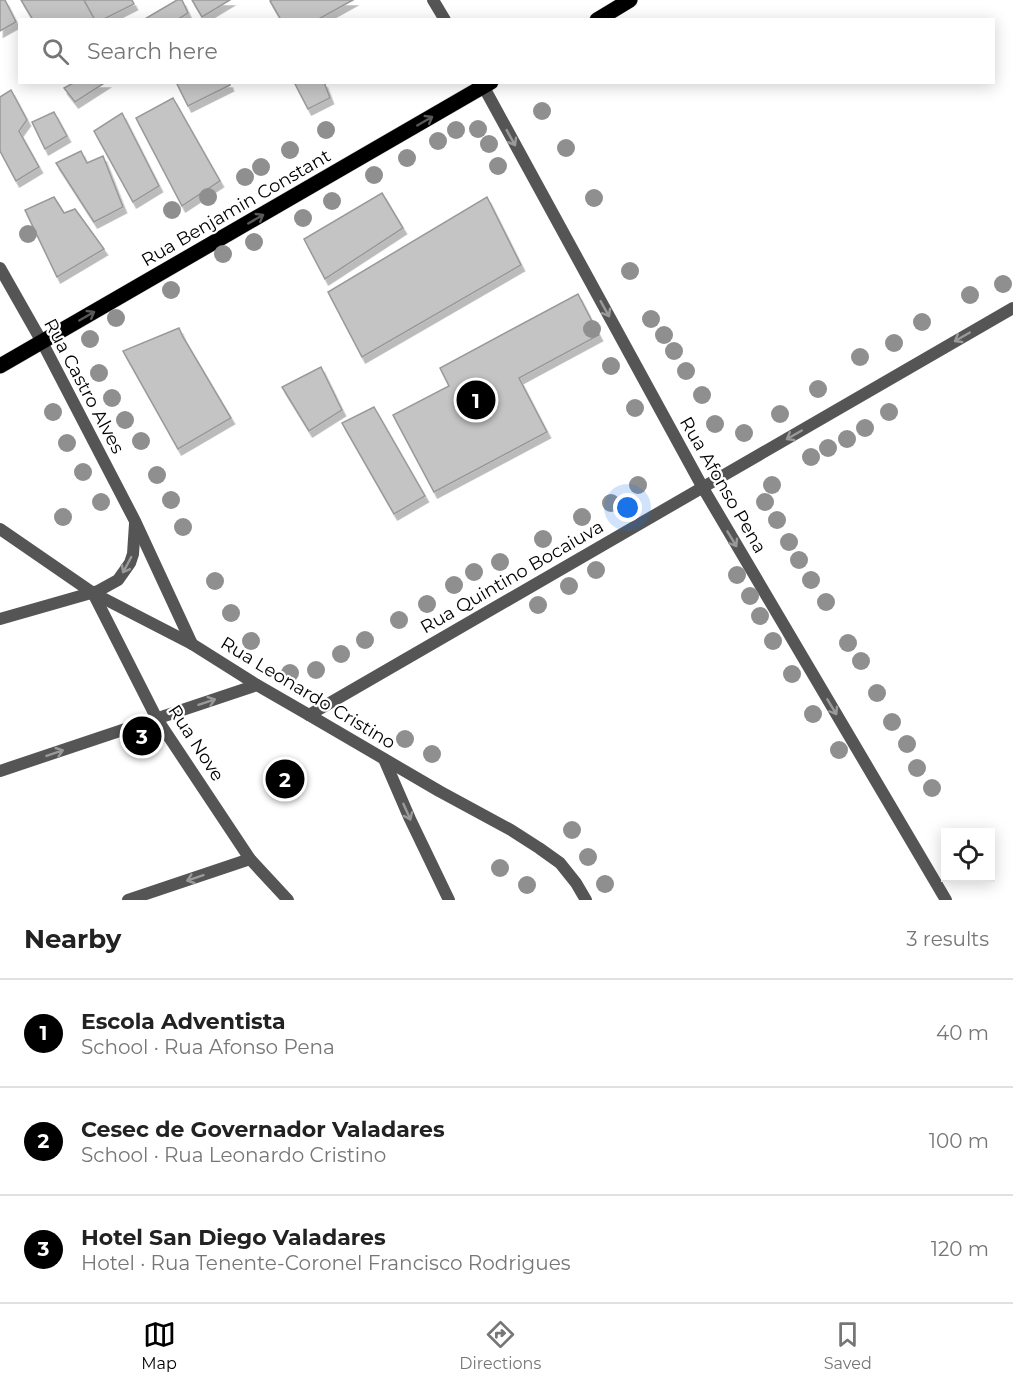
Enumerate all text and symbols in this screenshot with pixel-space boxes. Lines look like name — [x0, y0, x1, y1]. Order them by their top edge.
search box — [18, 18, 995, 84]
icon: search — [39, 35, 72, 68]
text: Search here — [87, 38, 218, 65]
one-way arrow — [416, 115, 433, 127]
one-way arrow — [506, 129, 517, 147]
street label: Rua Benjamin Constant — [137, 145, 335, 271]
one-way arrow — [247, 212, 264, 224]
one-way arrow — [600, 300, 611, 318]
one-way arrow — [78, 310, 95, 322]
street label: Rua Castro Alves — [39, 315, 129, 457]
one-way arrow — [954, 332, 971, 344]
pin: 1 — [456, 378, 496, 422]
street label: Rua Afonso Pena — [675, 413, 771, 557]
one-way arrow — [786, 430, 803, 442]
your location — [613, 493, 642, 522]
street label: Rua Quintino Bocaiuva — [417, 516, 607, 638]
one-way arrow — [727, 530, 739, 547]
one-way arrow — [121, 556, 133, 573]
street label: Rua Leonardo Cristino — [217, 632, 399, 754]
one-way arrow — [197, 696, 216, 707]
one-way arrow — [826, 698, 838, 715]
street label: Rua Nove — [163, 701, 229, 785]
pin: 3 — [122, 714, 162, 758]
one-way arrow — [46, 746, 64, 757]
pin: 2 — [266, 756, 304, 802]
one-way arrow — [402, 803, 413, 821]
map controls — [941, 828, 995, 882]
button: locate — [941, 828, 995, 882]
one-way arrow — [186, 873, 205, 884]
text: Nearby — [24, 923, 121, 955]
text: 3 results — [906, 927, 989, 951]
text: Escola Adventista — [81, 1008, 286, 1035]
text: 1 — [40, 1021, 47, 1045]
text: 40 m — [936, 1021, 989, 1045]
text: School · Rua Afonso Pena — [81, 1035, 335, 1059]
text: Cesec de Governador Valadares — [81, 1116, 445, 1143]
text: 2 — [38, 1129, 49, 1153]
text: 100 m — [929, 1129, 989, 1153]
text: School · Rua Leonardo Cristino — [81, 1143, 386, 1167]
text: Hotel San Diego Valadares — [81, 1224, 386, 1251]
text: 3 — [38, 1237, 49, 1261]
text: 120 m — [931, 1237, 989, 1261]
text: Hotel · Rua Tenente-Coronel Francisco Rodrigues — [81, 1251, 571, 1275]
tab: Map — [141, 1318, 177, 1373]
tab: Directions — [459, 1318, 541, 1373]
tab: Saved — [824, 1318, 872, 1373]

